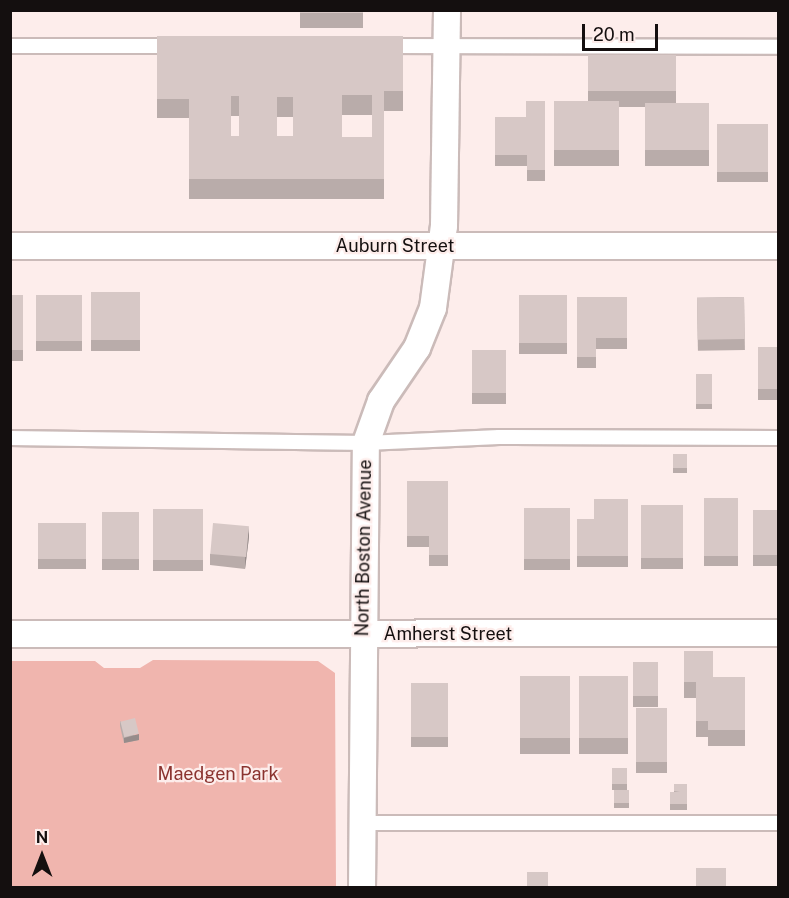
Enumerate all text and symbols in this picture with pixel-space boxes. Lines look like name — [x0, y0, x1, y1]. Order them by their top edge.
scale bar — [585, 12, 662, 50]
text: 20 m — [593, 24, 635, 45]
street label: Auburn Street — [336, 235, 454, 257]
street label: North Boston Avenue — [352, 459, 376, 637]
street label: Amherst Street — [384, 623, 512, 645]
park label: Maedgen Park — [158, 763, 278, 785]
north arrow — [12, 826, 72, 886]
text: N — [36, 828, 48, 847]

